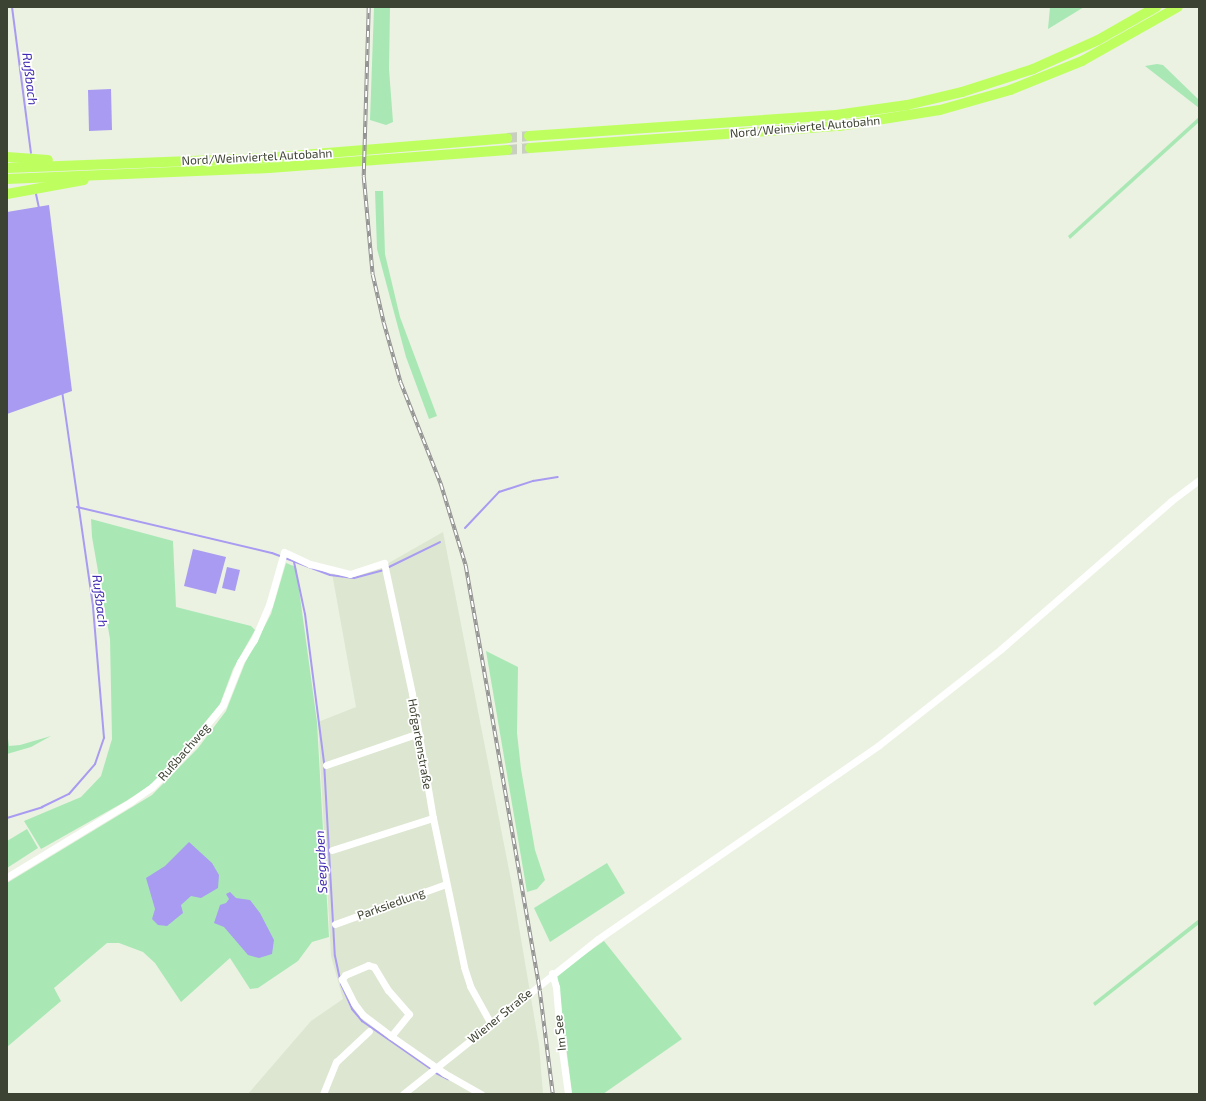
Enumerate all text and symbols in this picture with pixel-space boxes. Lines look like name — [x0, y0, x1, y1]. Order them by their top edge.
water label: Rußbach — [19, 52, 41, 106]
street label: Nord/Weinviertel Autobahn — [729, 113, 881, 141]
street label: Nord/Weinviertel Autobahn — [181, 146, 333, 168]
water label: Rußbach — [89, 574, 111, 628]
street label: Hofgartenstraße — [405, 697, 435, 791]
street label: Rußbachweg — [155, 720, 213, 784]
water label: Seegraben — [312, 830, 330, 894]
street label: Parksiedlung — [355, 885, 427, 923]
street label: Wiener Straße — [465, 986, 535, 1046]
street label: Im See — [551, 1014, 569, 1052]

